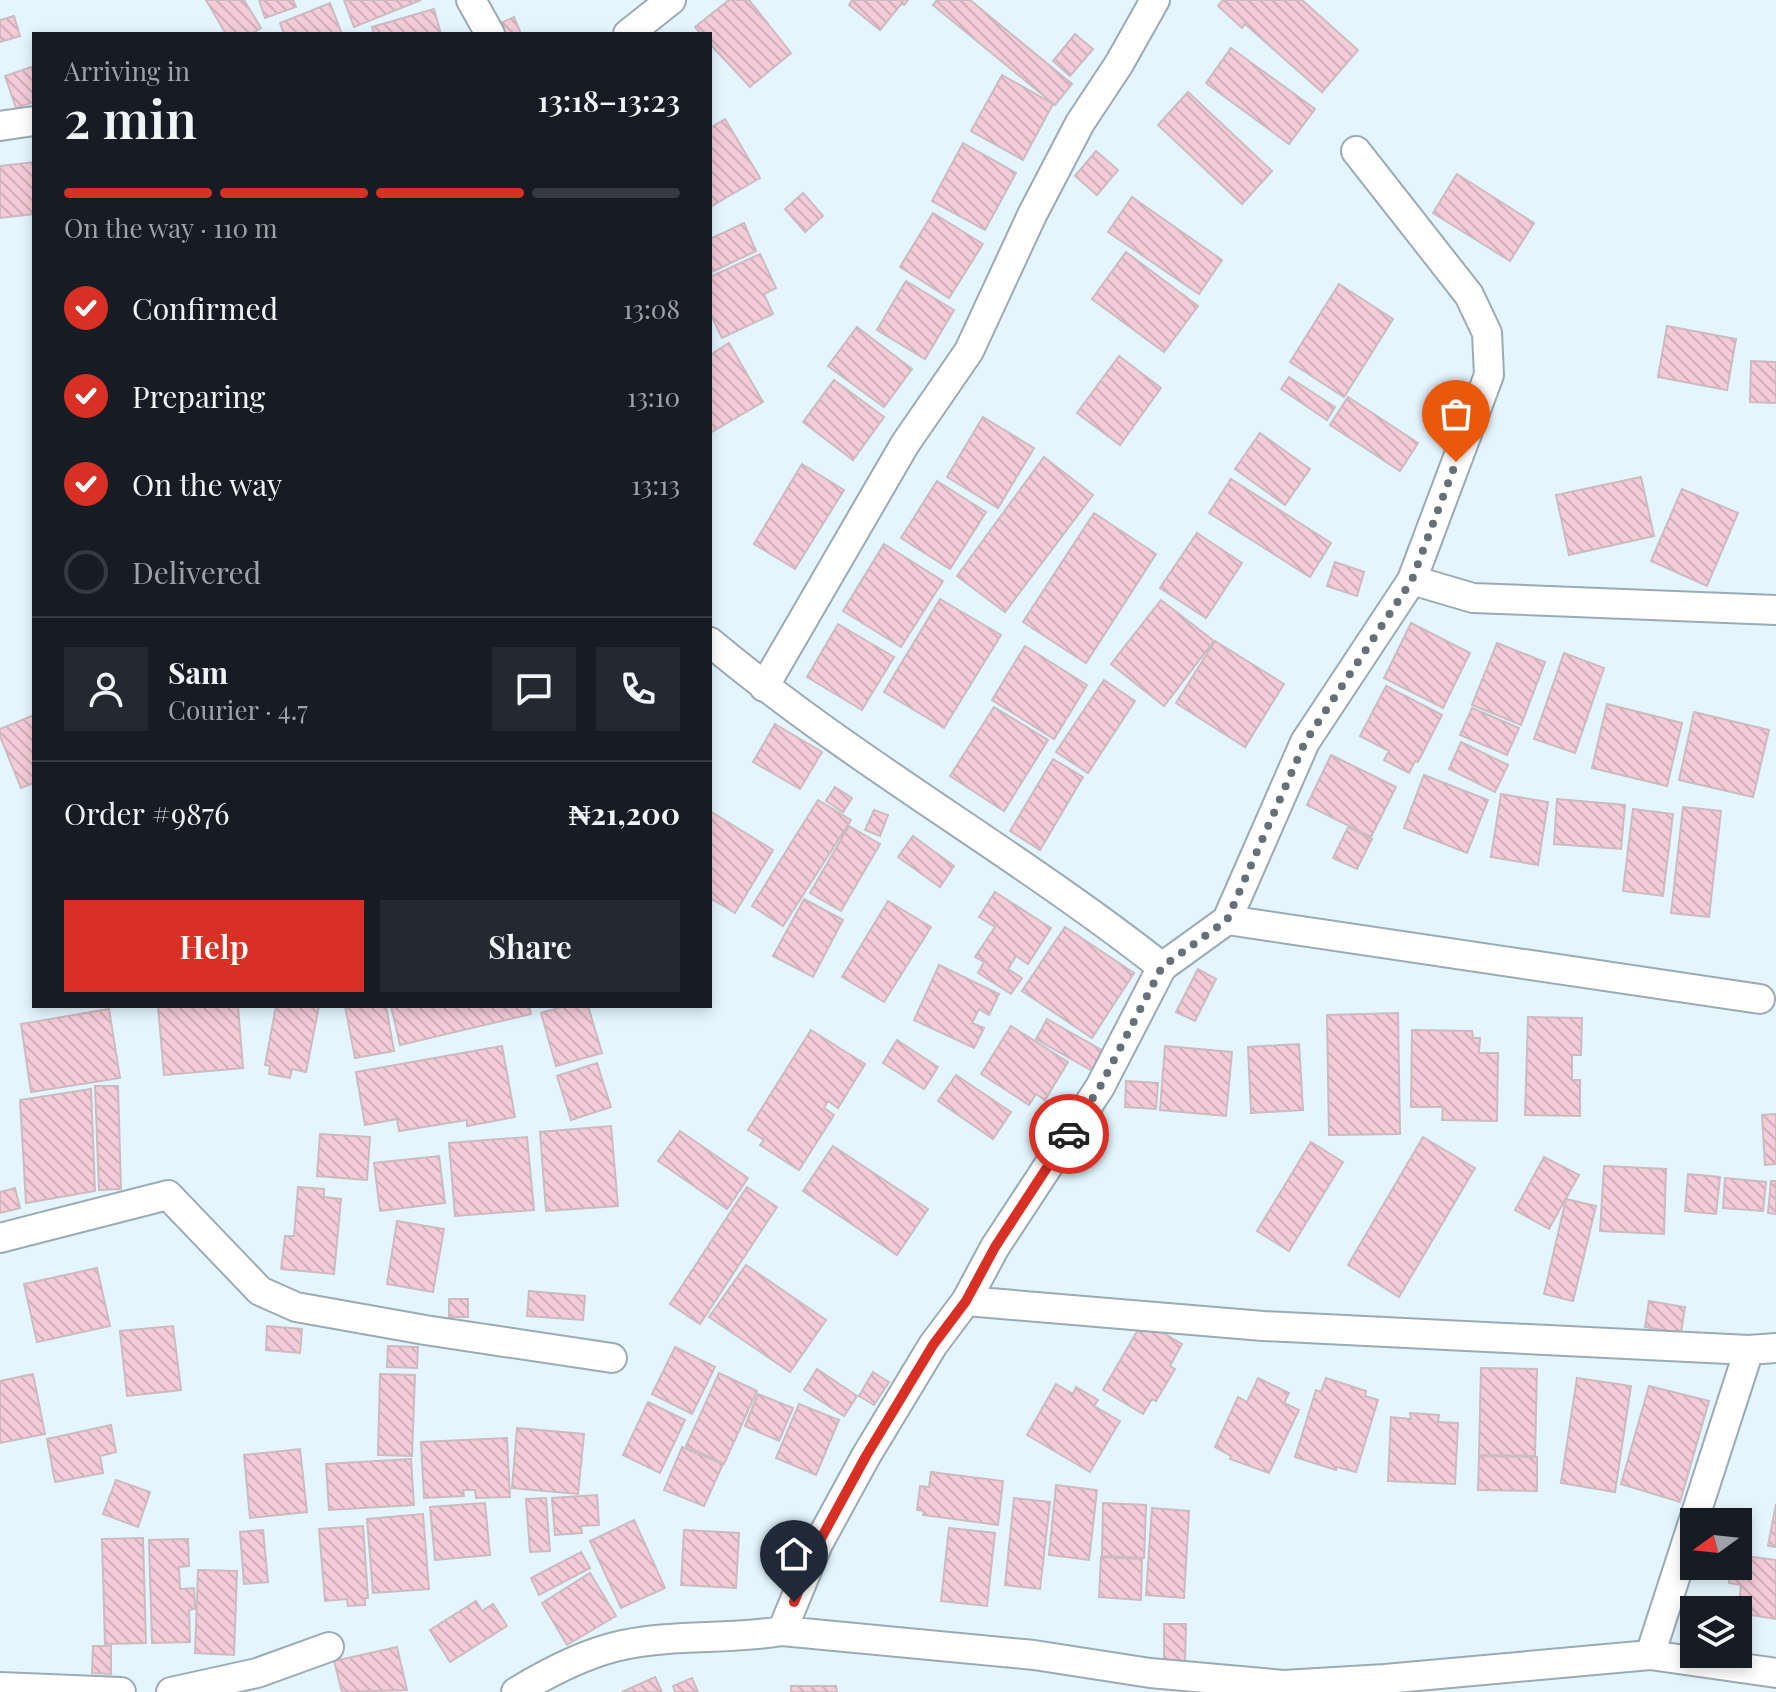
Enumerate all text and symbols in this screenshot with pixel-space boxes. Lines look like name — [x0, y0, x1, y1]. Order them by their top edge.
text: Arriving in — [64, 53, 190, 88]
text: 13:18–13:23 — [538, 80, 680, 120]
text: 2 min — [64, 83, 197, 152]
text: On the way · 110 m — [64, 210, 278, 245]
icon: check — [64, 286, 108, 330]
text: Confirmed — [132, 288, 278, 328]
text: 13:08 — [623, 291, 680, 326]
icon: check — [64, 374, 108, 418]
text: Preparing — [132, 376, 265, 416]
text: 13:10 — [627, 379, 680, 414]
pin — [1422, 380, 1490, 462]
icon: bag — [1434, 392, 1478, 436]
icon: check — [64, 462, 108, 506]
text: On the way — [132, 464, 282, 504]
text: 13:13 — [631, 467, 680, 502]
text: Delivered — [132, 552, 261, 592]
button: person — [64, 647, 148, 731]
button: chat — [492, 647, 576, 731]
button: phone — [596, 647, 680, 731]
text: Sam — [168, 652, 228, 692]
text: Courier · 4.7 — [168, 692, 308, 727]
text: Order #9876 — [64, 793, 229, 833]
text: ₦21,200 — [569, 793, 680, 833]
button: Help — [64, 900, 364, 992]
button: Share — [380, 900, 680, 992]
courier — [1029, 1094, 1109, 1174]
icon: car — [1047, 1112, 1091, 1156]
north arrow — [1680, 1508, 1752, 1580]
map controls — [1680, 1508, 1752, 1668]
pin — [760, 1520, 828, 1602]
icon: home — [772, 1532, 816, 1576]
button: layers — [1680, 1596, 1752, 1668]

